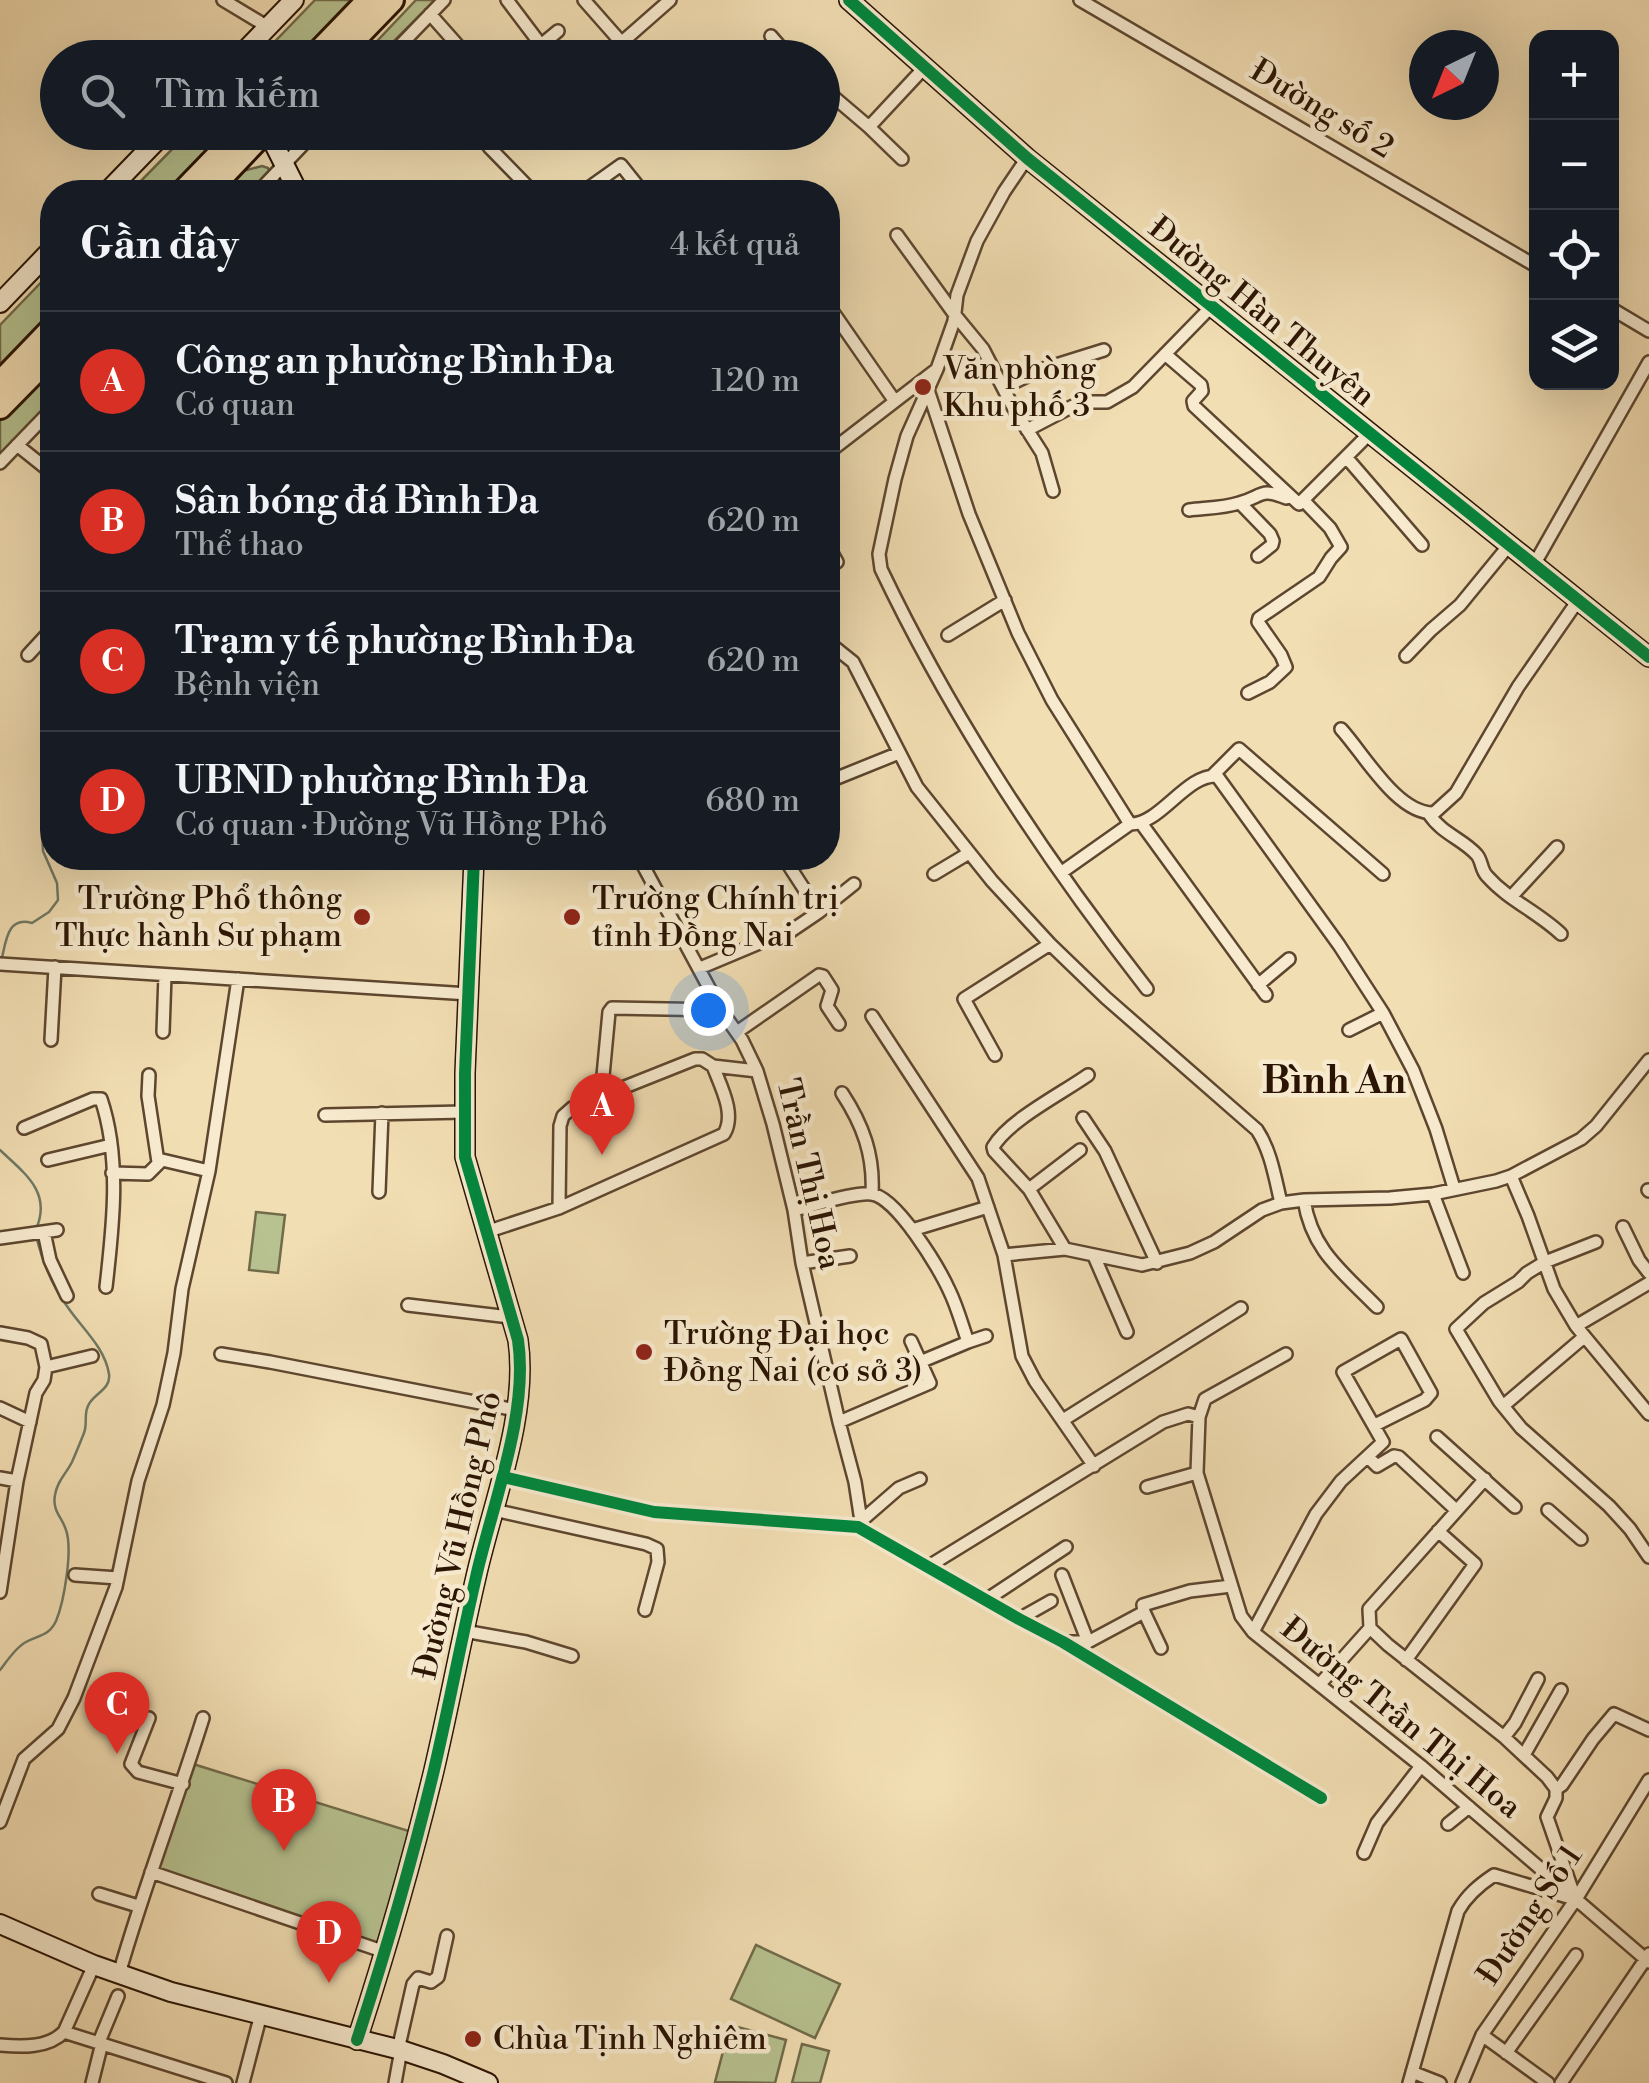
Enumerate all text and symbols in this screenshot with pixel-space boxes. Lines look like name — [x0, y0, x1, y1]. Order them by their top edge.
north arrow — [1409, 30, 1499, 120]
map controls — [1529, 30, 1619, 390]
button: + — [1529, 30, 1619, 120]
search box — [40, 40, 840, 150]
street label: Đường số 2 — [1243, 51, 1401, 167]
icon: search — [75, 68, 130, 123]
text: Tìm kiếm — [155, 72, 320, 119]
button: − — [1529, 120, 1619, 210]
street label: Đường Hàn Thuyên — [1140, 208, 1384, 416]
button: locate — [1529, 210, 1619, 300]
text: Gần đây — [80, 219, 239, 272]
text: 4 kết quả — [670, 225, 800, 265]
button: layers — [1529, 300, 1619, 390]
text: Công an phường Bình Đa — [175, 338, 614, 385]
place label: Văn phòng Khu phố 3 — [942, 349, 1097, 426]
text: A — [101, 361, 124, 401]
text: 120 m — [711, 361, 800, 401]
marker: Văn phòng Khu phố 3 — [912, 376, 934, 398]
text: Cơ quan — [175, 385, 295, 425]
text: Sân bóng đá Bình Đa — [175, 478, 539, 525]
text: B — [100, 501, 125, 541]
text: 620 m — [707, 501, 800, 541]
text: Thể thao — [175, 525, 304, 565]
text: Trạm y tế phường Bình Đa — [175, 618, 635, 665]
text: C — [101, 641, 124, 681]
text: 620 m — [707, 641, 800, 681]
text: Bệnh viện — [175, 665, 320, 705]
text: UBND phường Bình Đa — [175, 758, 588, 805]
text: D — [100, 781, 125, 821]
text: 680 m — [705, 781, 800, 821]
text: Cơ quan · Đường Vũ Hồng Phô — [175, 805, 607, 845]
place label: Trường Phổ thông Thực hành Sư phạm — [55, 879, 342, 956]
place label: Trường Chính trị tỉnh Đồng Nai — [592, 879, 839, 956]
marker: Trường Phổ thông Thực hành Sư phạm — [351, 906, 373, 928]
marker: Trường Chính trị tỉnh Đồng Nai — [561, 906, 583, 928]
your location — [683, 985, 734, 1036]
district label: Bình An — [1262, 1058, 1406, 1105]
pin: A — [570, 1072, 634, 1155]
street label: Trần Thị Hoa — [768, 1075, 851, 1274]
place label: Trường Đại học Đồng Nai (cơ sở 3) — [664, 1314, 923, 1391]
marker: Trường Đại học Đồng Nai (cơ sở 3) — [633, 1341, 655, 1363]
street label: Đường Vũ Hồng Phô — [405, 1387, 511, 1683]
street label: Đường Trần Thị Hoa — [1273, 1609, 1530, 1828]
pin: C — [84, 1672, 150, 1754]
pin: B — [252, 1768, 316, 1851]
street label: Đường Số 1 — [1469, 1837, 1591, 1993]
pin: D — [296, 1900, 362, 1983]
place label: Chùa Tịnh Nghiêm — [493, 2019, 767, 2059]
marker: Chùa Tịnh Nghiêm — [462, 2028, 484, 2050]

